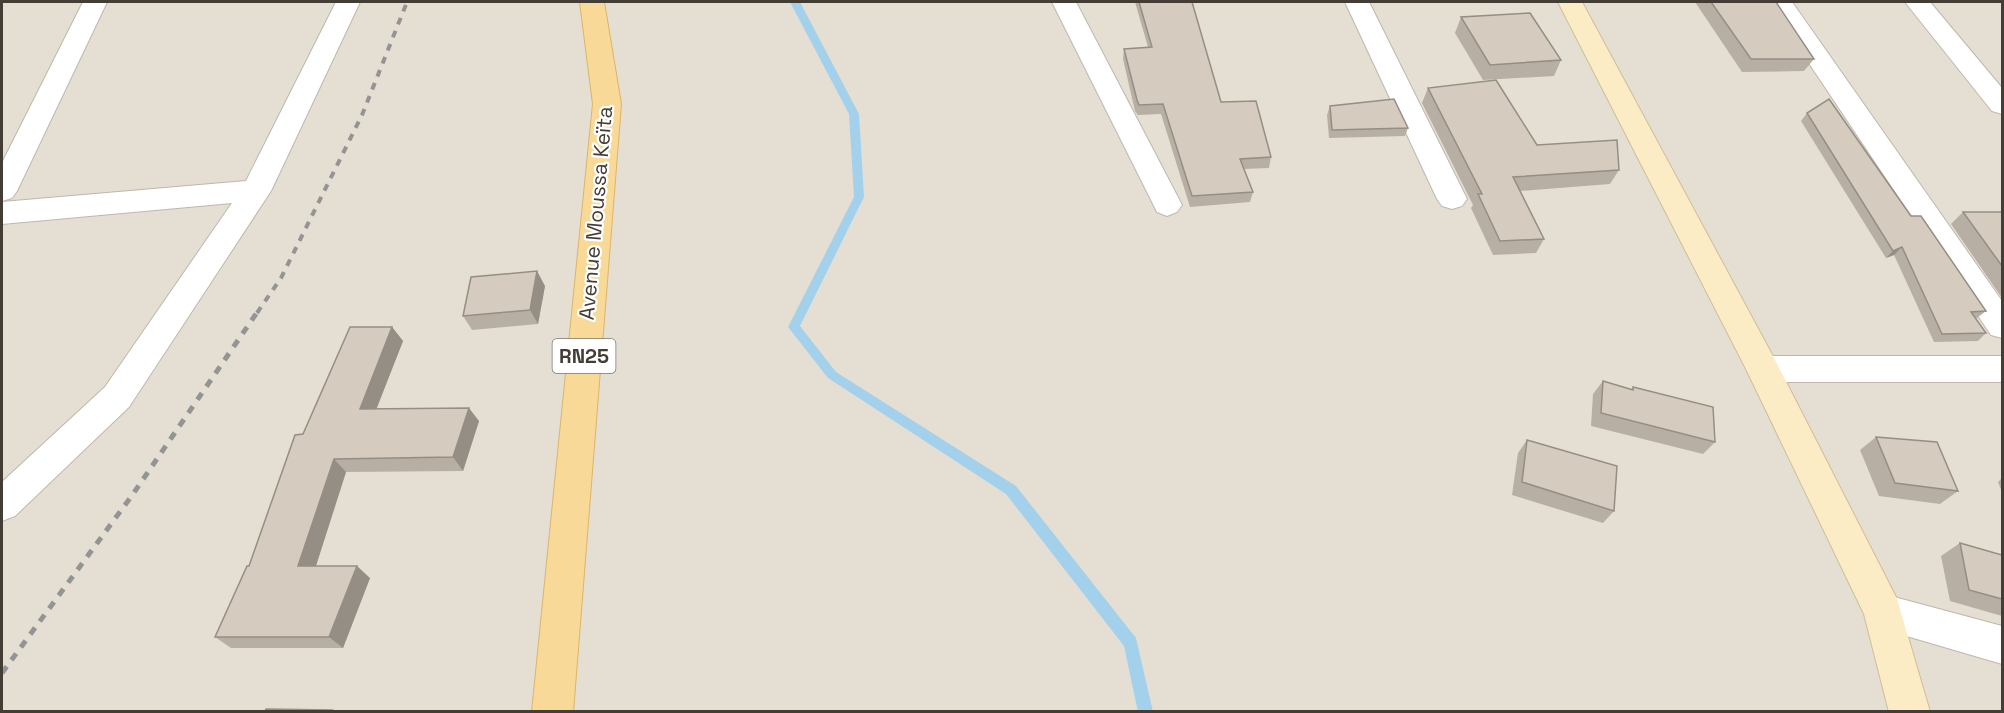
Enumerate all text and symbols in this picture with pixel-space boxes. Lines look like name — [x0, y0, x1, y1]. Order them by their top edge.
street label: Avenue Moussa Keïta — [573, 105, 618, 321]
road number: RN25 — [552, 339, 616, 373]

